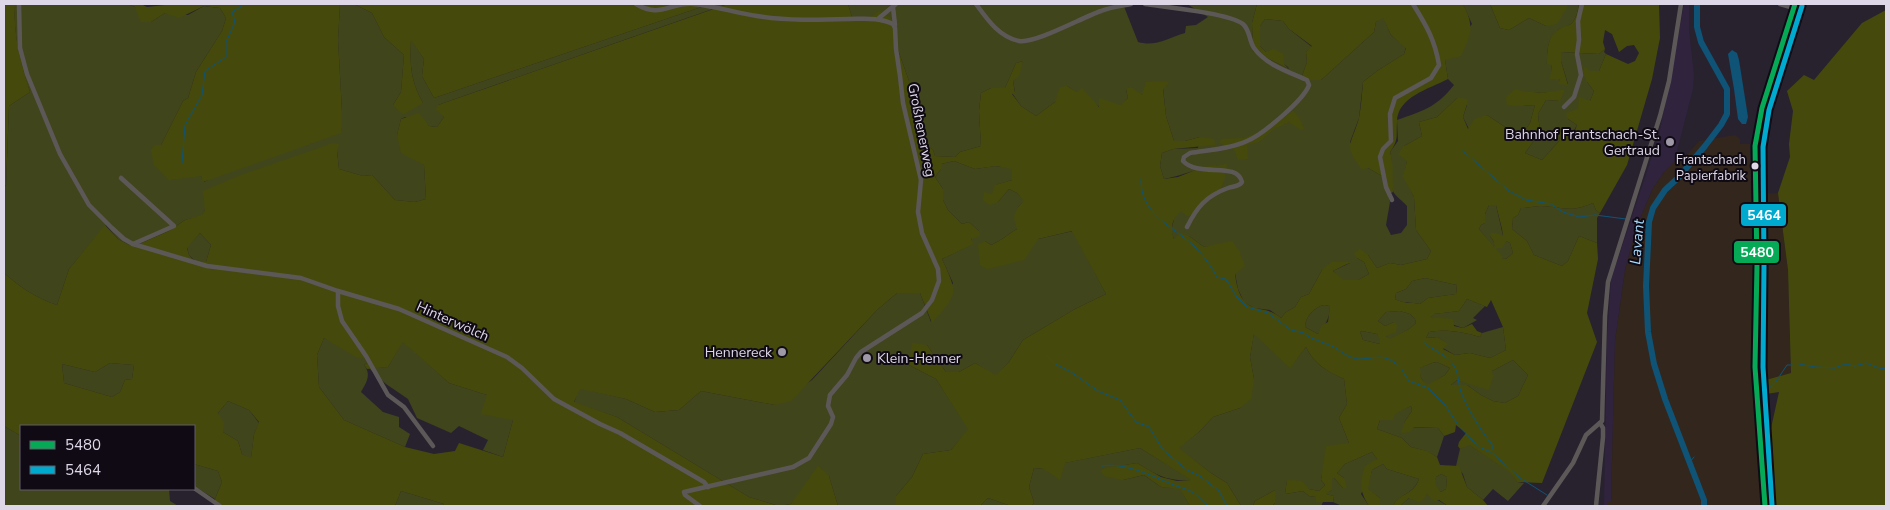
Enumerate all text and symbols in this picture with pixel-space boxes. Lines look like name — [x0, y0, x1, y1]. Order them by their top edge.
street label: Großhenerweg — [903, 82, 940, 179]
place label: Bahnhof Frantschach-St. Gertraud — [1505, 125, 1660, 160]
marker: Bahnhof Frantschach-St. Gertraud — [1664, 136, 1676, 148]
place label: Frantschach Papierfabrik — [1676, 151, 1746, 185]
marker: Frantschach Papierfabrik — [1750, 161, 1760, 171]
line badge: 5464 — [1740, 203, 1787, 227]
text: 5464 — [1747, 206, 1781, 225]
water label: Lavant — [1625, 218, 1649, 265]
line badge: 5480 — [1733, 240, 1780, 264]
text: 5480 — [1740, 243, 1774, 262]
street label: Hinterwölch — [414, 297, 492, 346]
place label: Hennereck — [705, 343, 773, 362]
marker: Hennereck — [776, 346, 788, 358]
place label: Klein-Henner — [877, 349, 961, 368]
marker: Klein-Henner — [861, 352, 873, 364]
legend — [20, 425, 195, 490]
text: 5480 — [65, 435, 101, 455]
text: 5464 — [65, 460, 101, 480]

